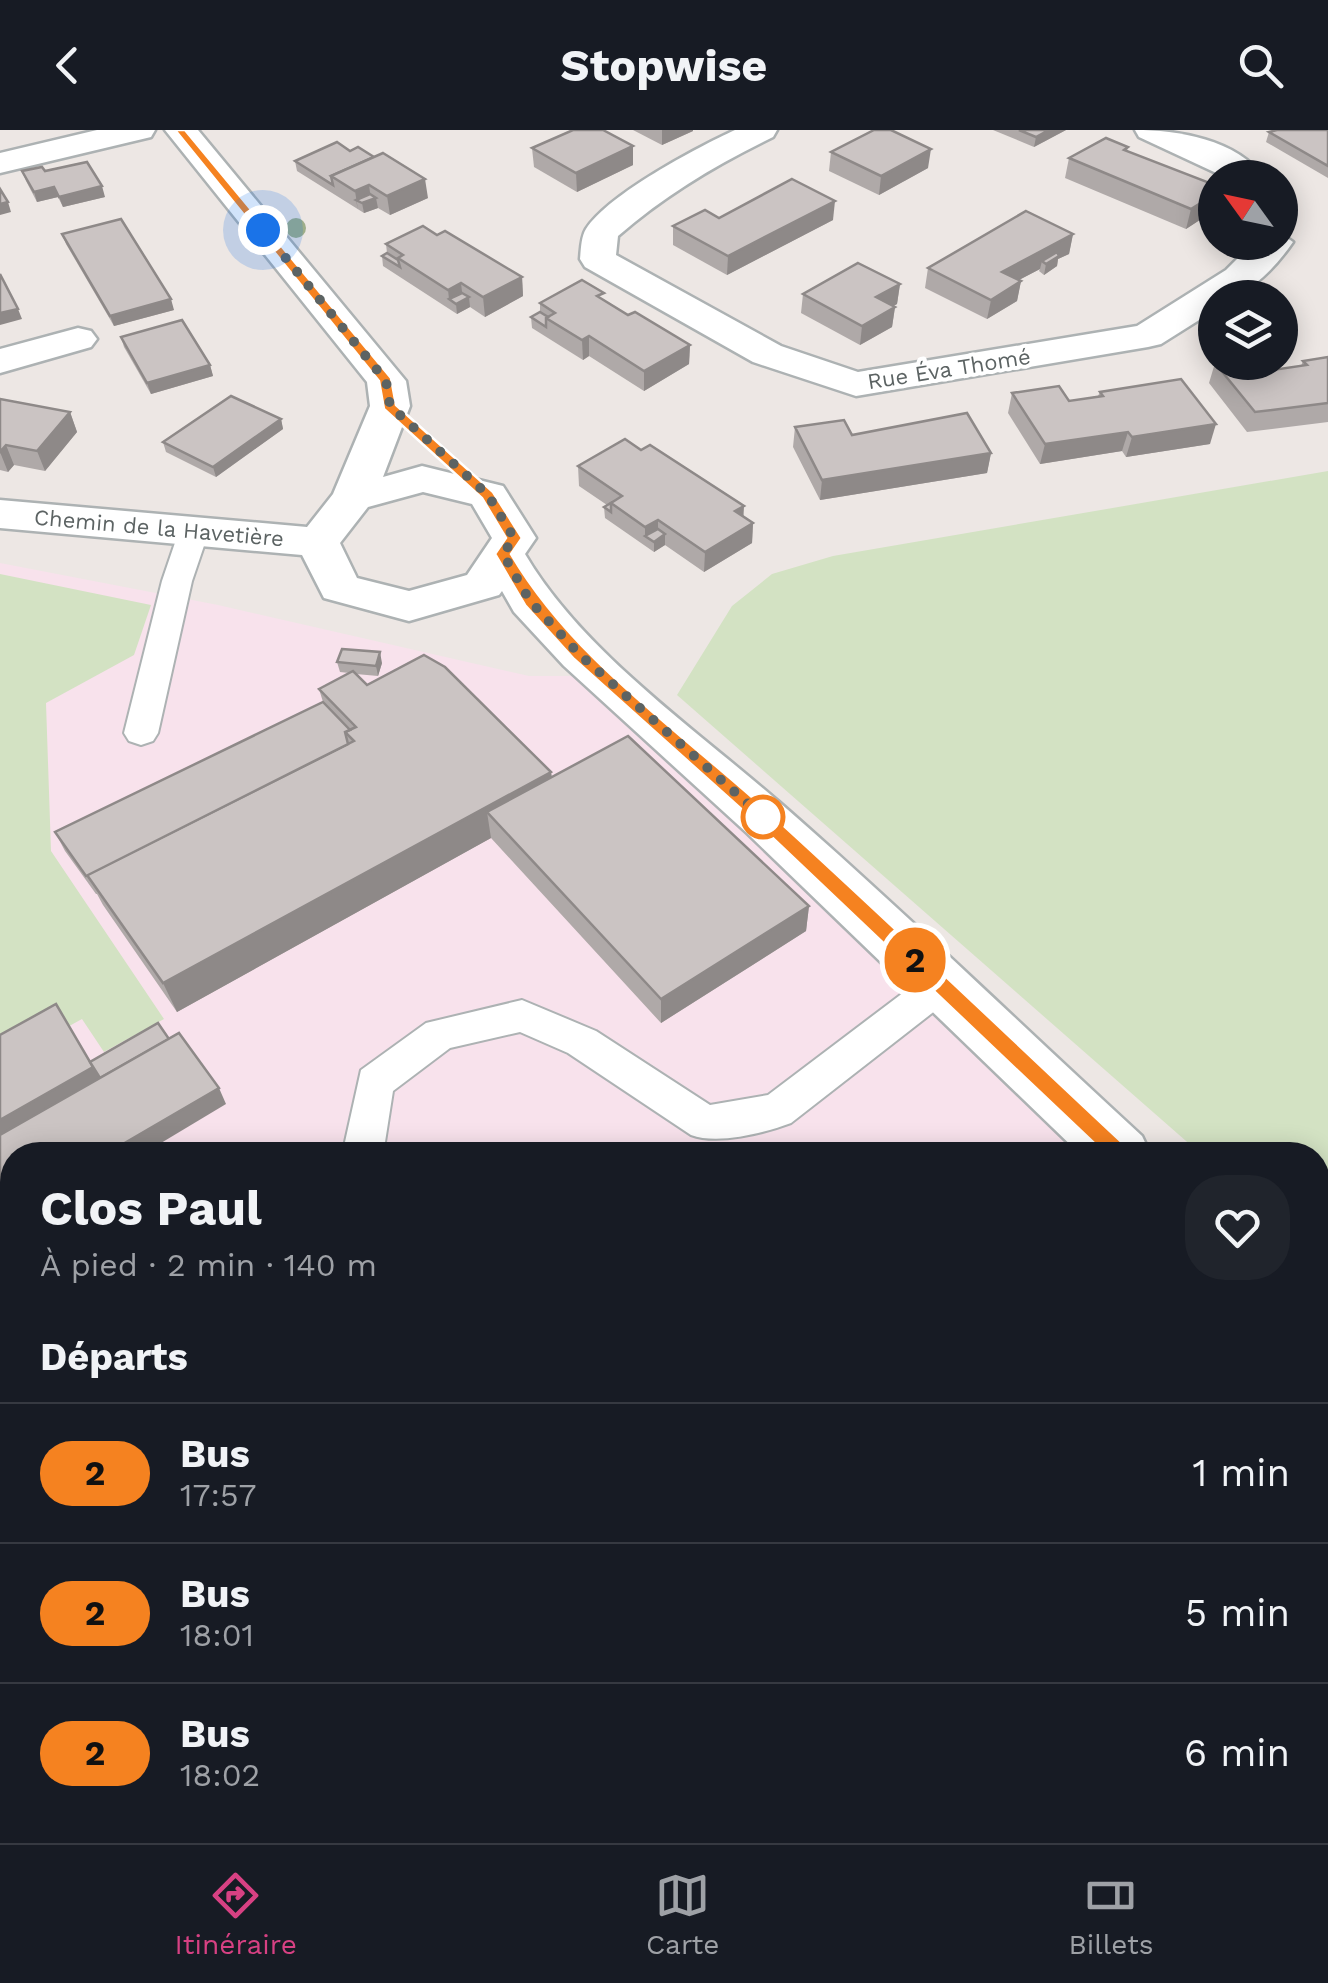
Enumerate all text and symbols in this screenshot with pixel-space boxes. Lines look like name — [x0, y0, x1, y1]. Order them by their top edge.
icon: back — [40, 38, 95, 93]
icon: search — [1233, 38, 1288, 93]
text: Stopwise — [561, 39, 767, 92]
north arrow — [1198, 160, 1298, 260]
map controls — [1198, 160, 1298, 380]
your location — [238, 205, 288, 255]
button: layers — [1198, 280, 1298, 380]
street label: Rue Éva Thomé — [866, 344, 1032, 394]
street label: Chemin de la Havetière — [33, 505, 285, 551]
unlabelled marker — [742, 796, 784, 838]
line badge: 2 — [882, 928, 948, 992]
text: 2 — [905, 939, 925, 981]
button: heart — [1185, 1175, 1290, 1280]
text: Clos Paul — [40, 1180, 262, 1237]
text: À pied · 2 min · 140 m — [40, 1246, 377, 1284]
text: Départs — [40, 1335, 188, 1379]
text: Bus — [180, 1432, 250, 1476]
text: 1 min — [1192, 1451, 1290, 1495]
text: 2 — [85, 1452, 105, 1494]
text: 17:57 — [180, 1476, 256, 1514]
text: Bus — [180, 1572, 250, 1616]
text: 5 min — [1185, 1591, 1290, 1635]
text: 2 — [85, 1592, 105, 1634]
text: 18:01 — [180, 1616, 254, 1654]
text: Bus — [180, 1712, 250, 1756]
text: 6 min — [1184, 1731, 1290, 1775]
text: 2 — [85, 1732, 105, 1774]
text: 18:02 — [180, 1756, 260, 1794]
tab: Itinéraire — [174, 1868, 297, 1961]
tab: Carte — [646, 1868, 719, 1961]
tab: Billets — [1068, 1868, 1154, 1961]

